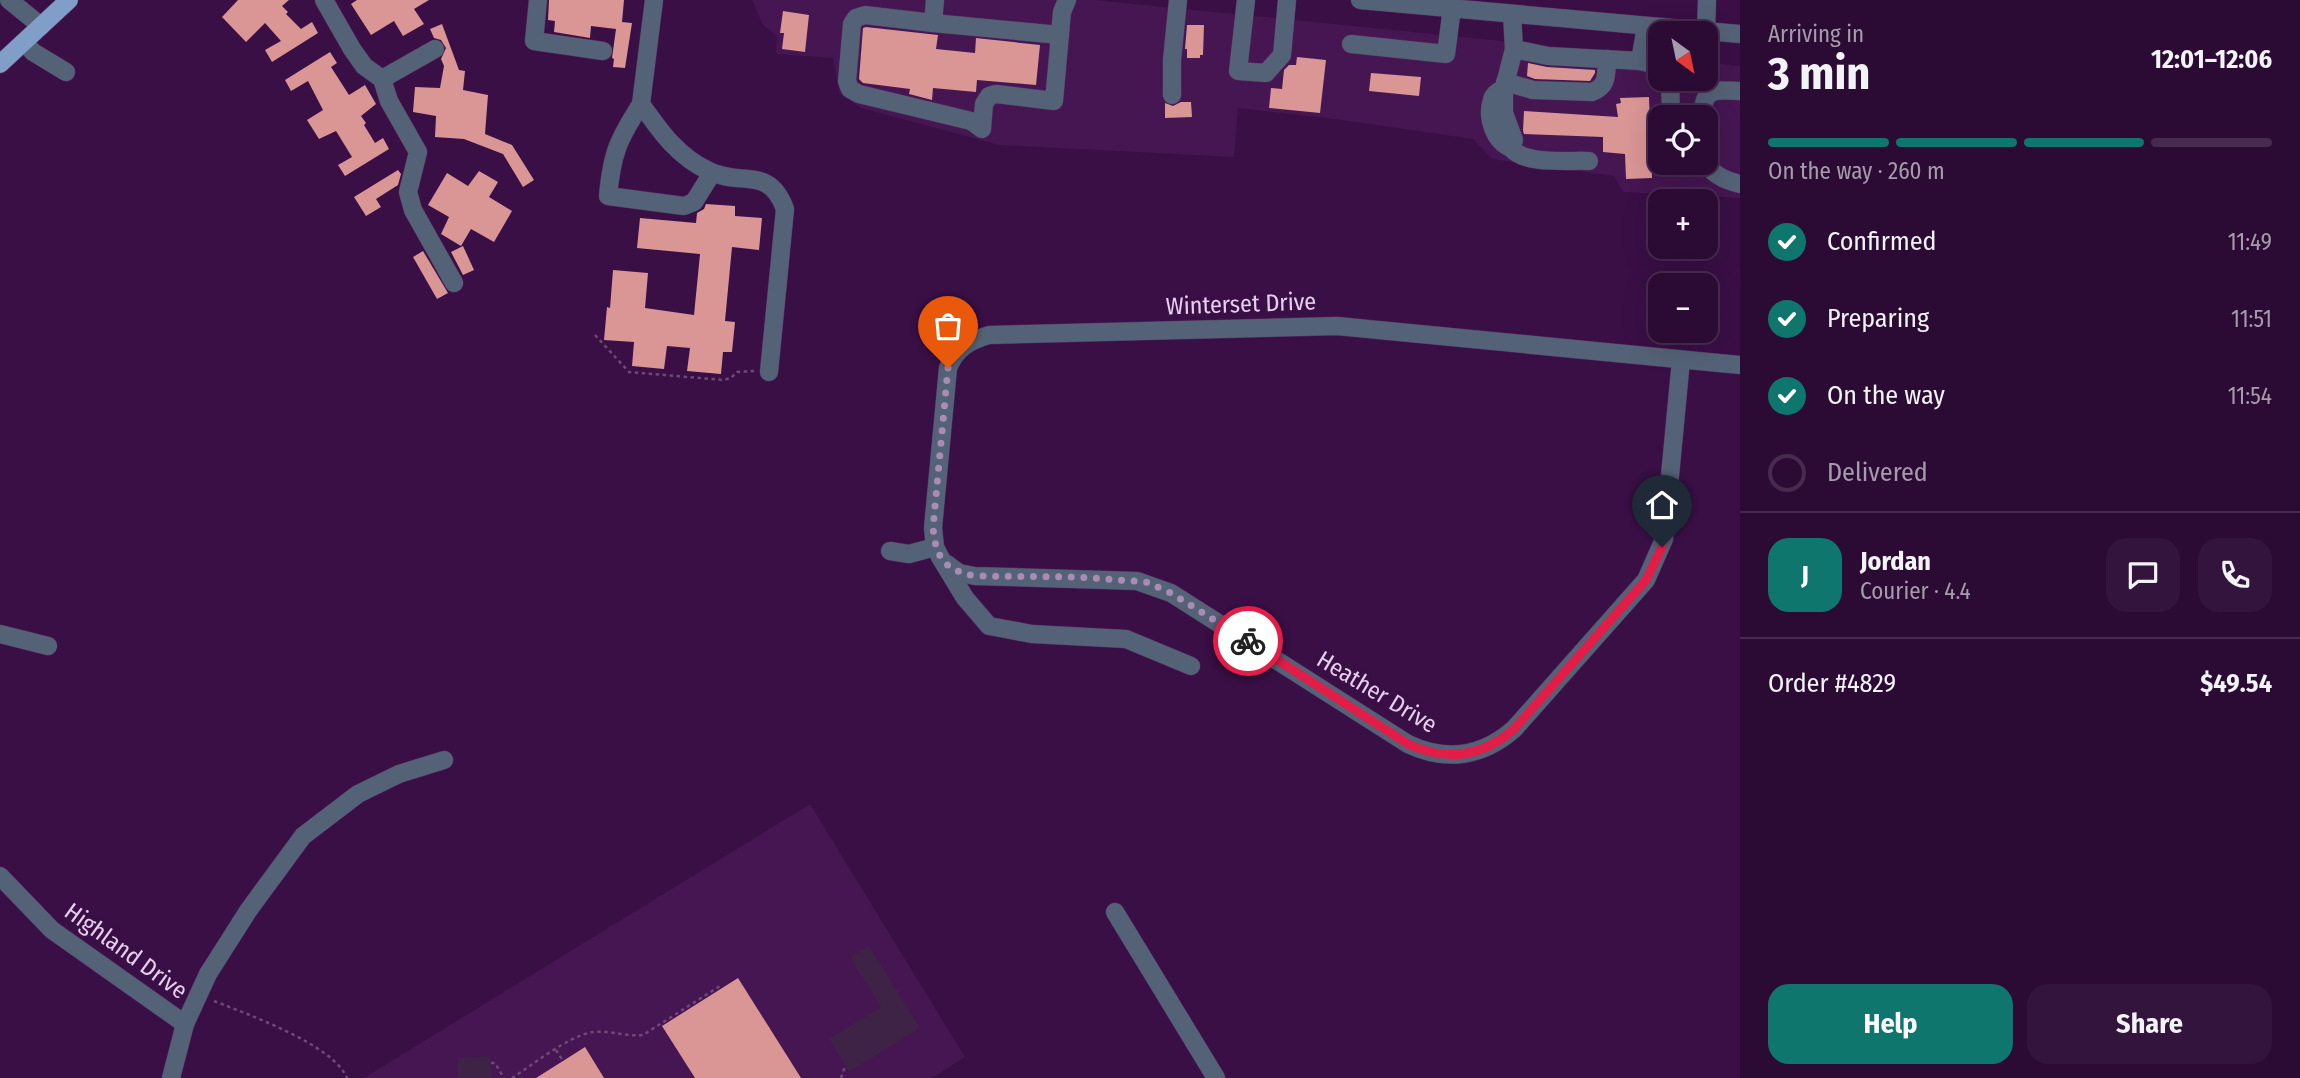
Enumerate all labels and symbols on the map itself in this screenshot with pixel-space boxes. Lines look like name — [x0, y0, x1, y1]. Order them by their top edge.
north arrow — [1648, 21, 1718, 91]
street label: Winterset Drive — [1165, 287, 1317, 321]
pin — [918, 296, 978, 368]
pin — [1632, 475, 1692, 547]
courier — [1213, 606, 1283, 676]
street label: Heather Drive — [1312, 645, 1442, 739]
street label: Highland Drive — [59, 897, 193, 1005]

